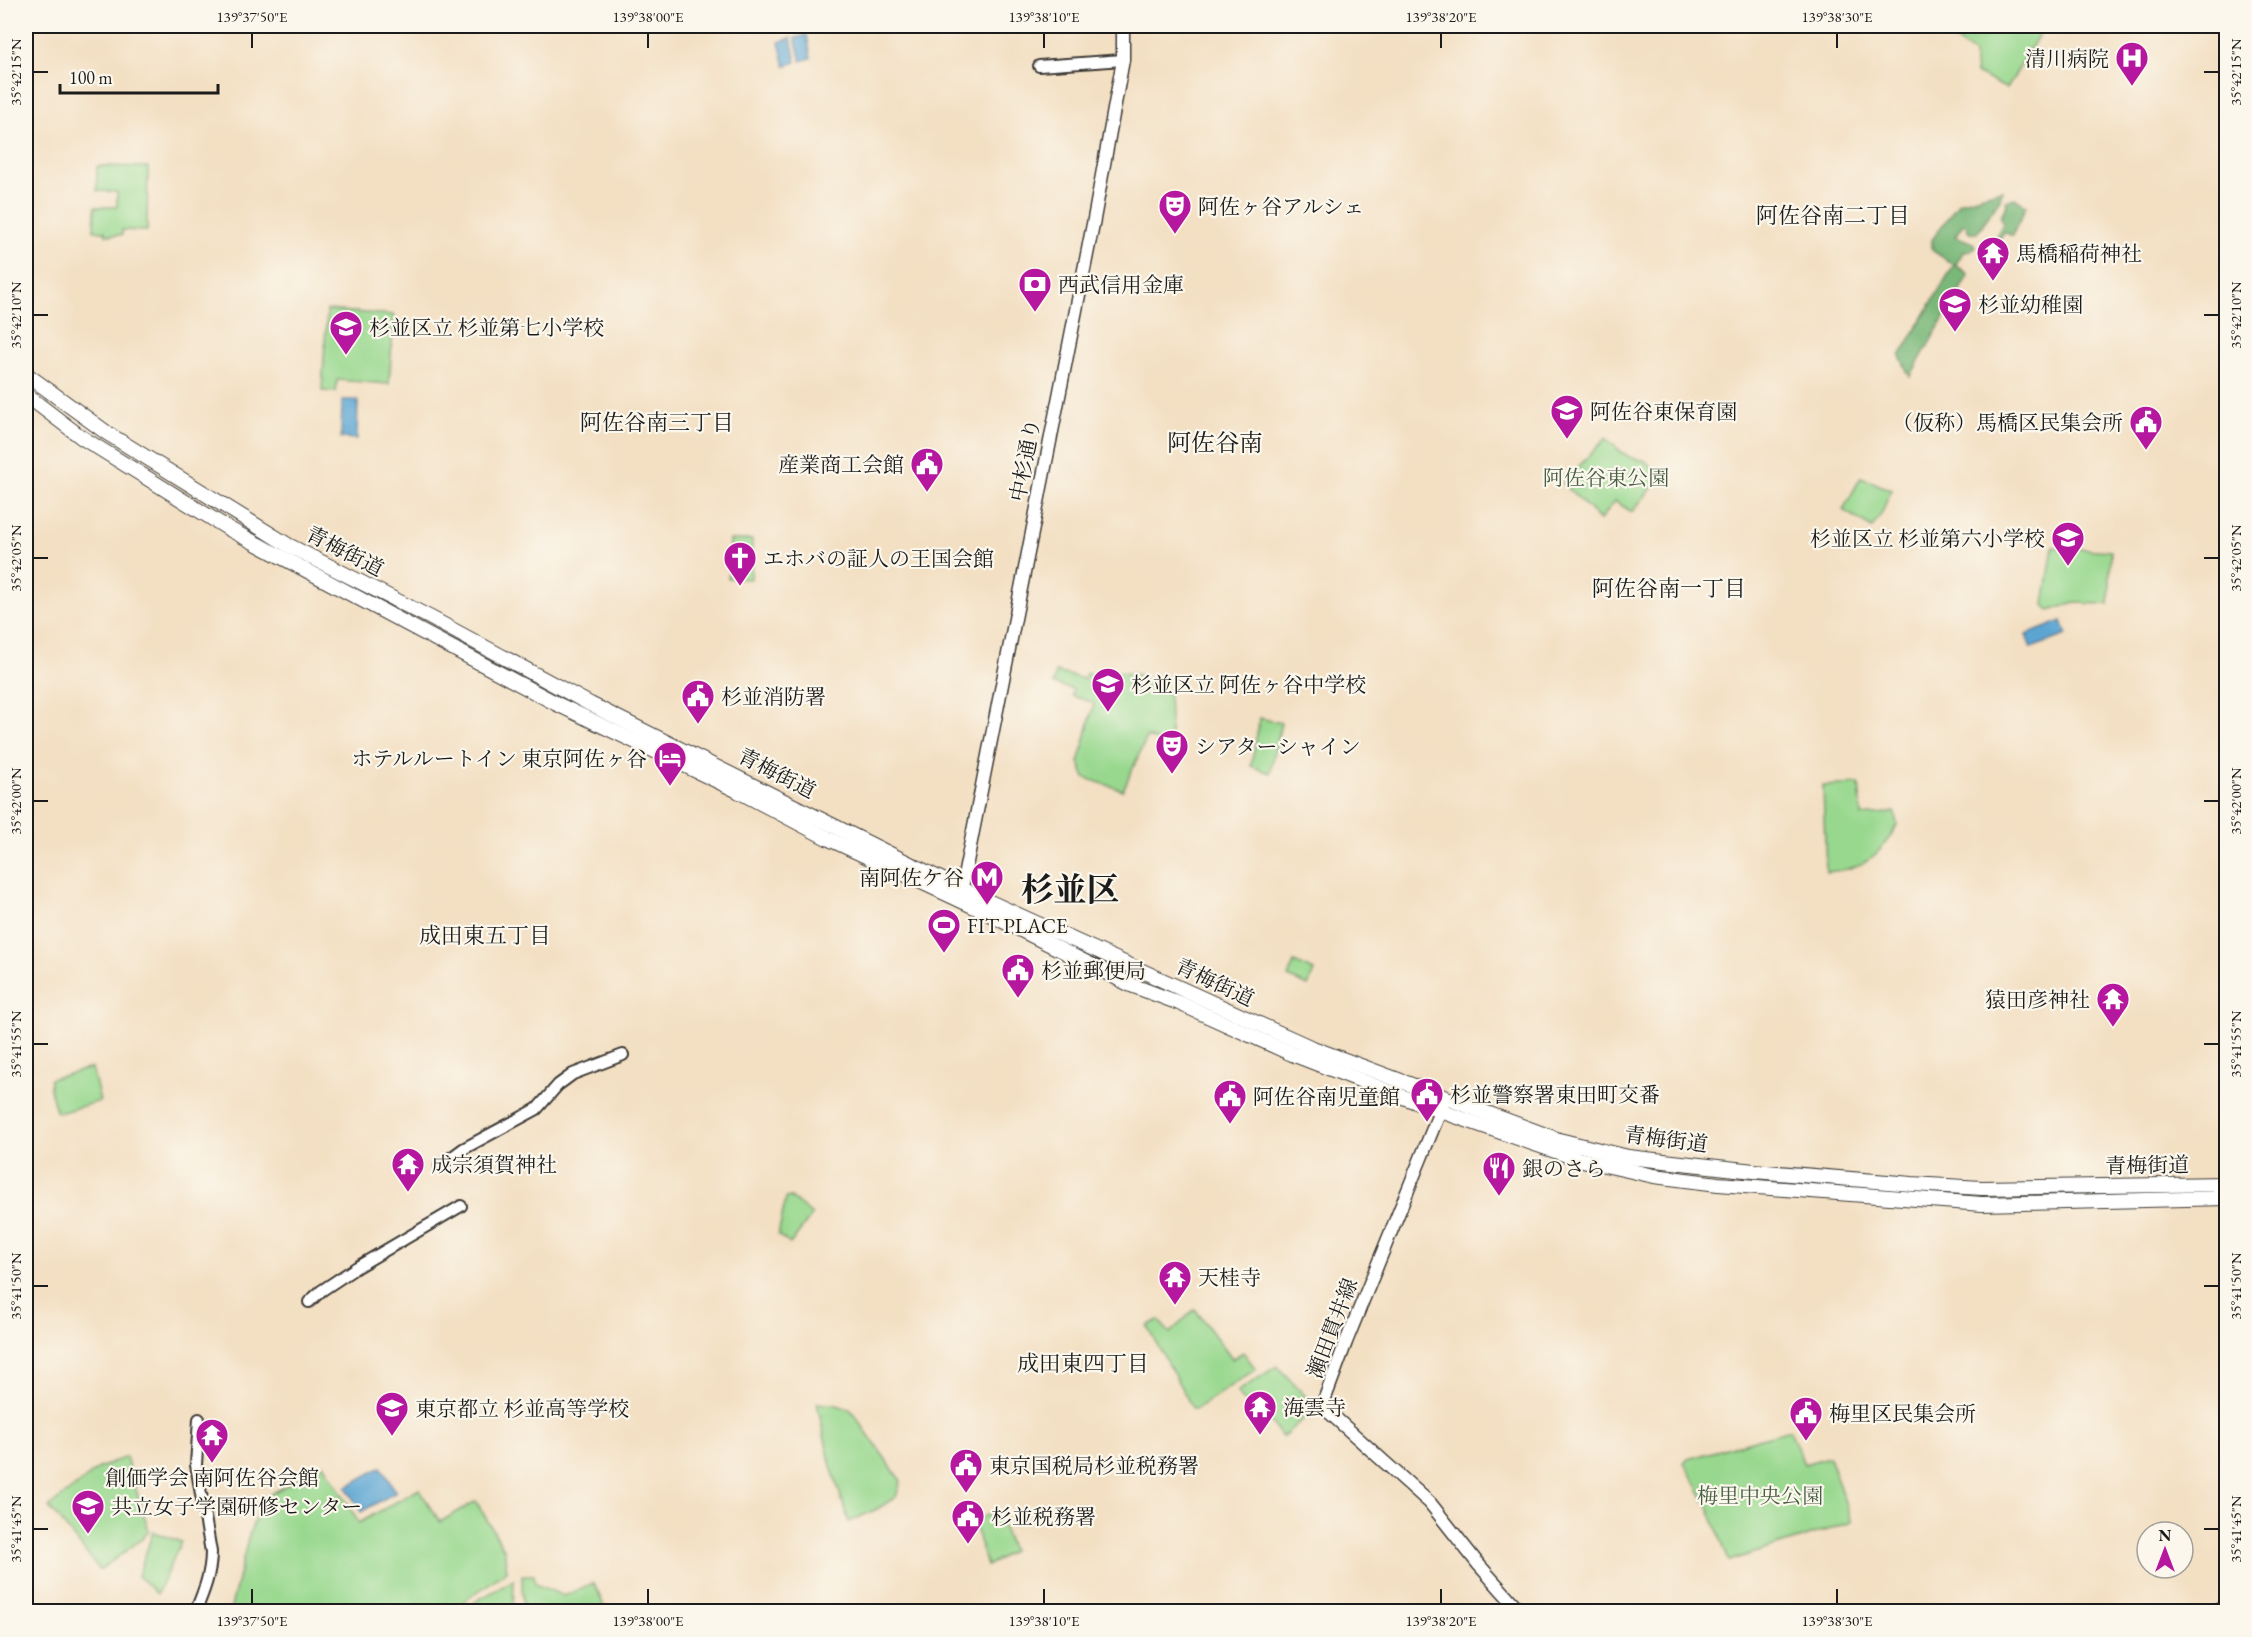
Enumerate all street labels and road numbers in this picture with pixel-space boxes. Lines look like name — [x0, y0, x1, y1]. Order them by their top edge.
street label: 中杉通り — [1004, 416, 1046, 504]
street label: 青梅街道 — [301, 520, 389, 582]
street label: 青梅街道 — [733, 742, 821, 804]
street label: 青梅街道 — [1171, 952, 1259, 1012]
street label: 青梅街道 — [1623, 1120, 1709, 1158]
street label: 青梅街道 — [2105, 1151, 2189, 1179]
street label: 瀬田貫井線 — [1301, 1274, 1363, 1382]

